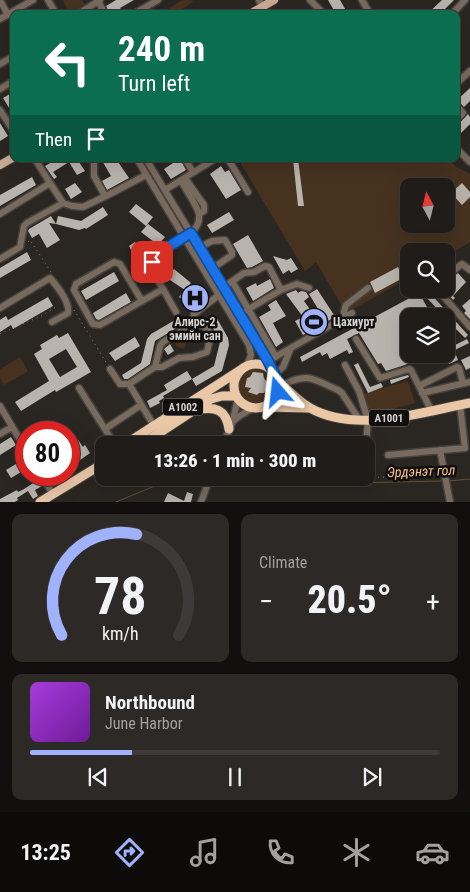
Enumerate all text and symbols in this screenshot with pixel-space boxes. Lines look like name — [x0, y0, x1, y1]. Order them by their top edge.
text: 240 m — [118, 29, 205, 70]
icon: left — [35, 30, 100, 95]
text: Turn left — [118, 71, 190, 96]
icon: arrive — [82, 125, 110, 153]
text: Then — [35, 128, 72, 151]
north arrow — [400, 178, 455, 232]
map controls — [400, 178, 455, 363]
pin — [131, 241, 173, 283]
button: search — [400, 243, 455, 298]
icon: arrive — [138, 248, 166, 276]
hospital icon: Aлирс-2 эмийн сан — [180, 283, 210, 313]
sports icon: Цахиурт — [299, 307, 329, 337]
button: layers — [400, 308, 455, 363]
place label: Aлирс-2 эмийн сан — [169, 315, 221, 343]
place label: Цахиурт — [333, 315, 375, 329]
position arrow — [251, 365, 303, 417]
road number: A1002 — [163, 398, 203, 416]
road number: A1001 — [369, 409, 409, 426]
speed limit sign: 80 — [15, 421, 80, 486]
text: 13:26 · 1 min · 300 m — [154, 449, 316, 472]
water label: Эрдэнэт гол — [386, 462, 456, 480]
text: Climate — [259, 553, 307, 572]
text: 78 — [94, 566, 147, 627]
text: 20.5° — [307, 578, 392, 622]
text: − — [259, 585, 273, 618]
text: + — [426, 585, 440, 618]
text: km/h — [102, 623, 139, 644]
text: Northbound — [105, 691, 195, 714]
text: June Harbor — [105, 714, 183, 733]
icon: previous — [84, 763, 112, 791]
icon: pause — [221, 763, 249, 791]
icon: next — [358, 763, 386, 791]
icon: directions — [112, 835, 147, 870]
icon: music — [187, 835, 222, 870]
icon: phone — [263, 835, 298, 870]
icon: climate — [339, 835, 374, 870]
icon: car — [415, 835, 450, 870]
text: 13:25 — [20, 840, 71, 865]

